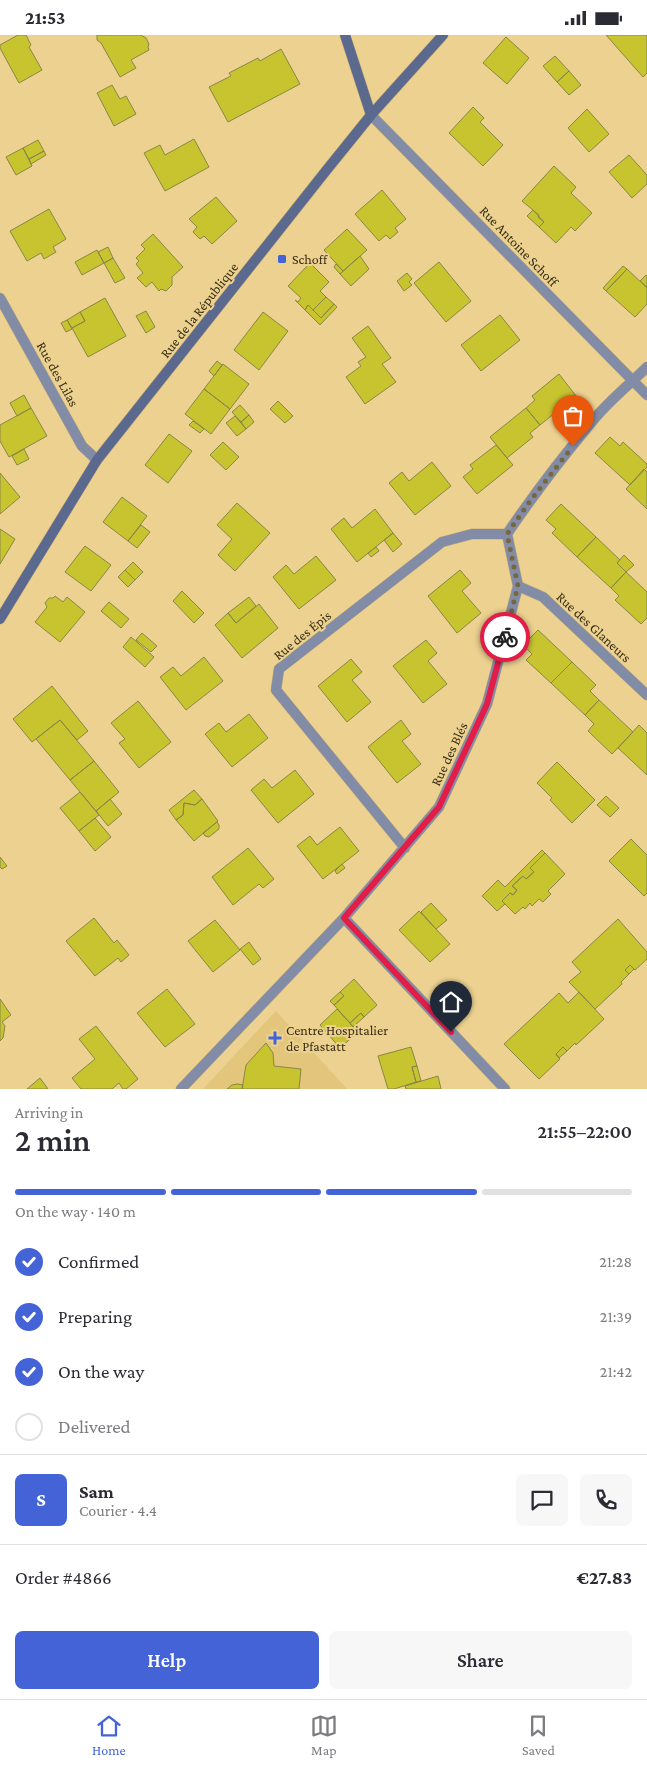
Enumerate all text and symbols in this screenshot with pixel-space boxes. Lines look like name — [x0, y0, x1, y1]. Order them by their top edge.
text: 21:53 — [25, 7, 65, 28]
street label: Rue Antoine Schoff — [477, 202, 562, 290]
place label: Schoff — [292, 251, 328, 267]
marker: Schoff — [276, 253, 288, 265]
street label: Rue de la République — [157, 259, 241, 361]
street label: Rue des Lilas — [34, 339, 82, 409]
pin — [552, 395, 594, 446]
icon: bag — [559, 402, 587, 430]
street label: Rue des Glaneurs — [553, 588, 635, 666]
street label: Rue des Épis — [270, 607, 334, 663]
courier — [480, 612, 530, 662]
icon: bike — [491, 623, 519, 651]
street label: Rue des Blés — [427, 720, 471, 788]
pin — [430, 981, 472, 1032]
icon: home — [437, 988, 465, 1016]
place label: Centre Hospitalier de Pfastatt — [286, 1022, 388, 1054]
marker: Centre Hospitalier de Pfastatt — [268, 1031, 282, 1045]
text: Arriving in — [15, 1104, 83, 1121]
text: 21:55–22:00 — [537, 1121, 632, 1142]
text: 2 min — [15, 1122, 90, 1158]
text: On the way · 140 m — [15, 1203, 136, 1220]
icon: check — [15, 1248, 43, 1276]
text: Confirmed — [58, 1251, 139, 1272]
text: 21:28 — [599, 1253, 632, 1270]
icon: check — [15, 1303, 43, 1331]
text: Preparing — [58, 1306, 132, 1327]
text: 21:39 — [600, 1308, 632, 1325]
icon: check — [15, 1358, 43, 1386]
text: On the way — [58, 1361, 144, 1382]
text: 21:42 — [600, 1363, 632, 1380]
text: Delivered — [58, 1416, 131, 1437]
button: chat — [516, 1474, 568, 1526]
button: phone — [580, 1474, 632, 1526]
text: Sam — [79, 1481, 114, 1502]
text: S — [36, 1489, 46, 1510]
text: Courier · 4.4 — [79, 1502, 157, 1519]
text: Order #4866 — [15, 1567, 112, 1588]
text: €27.83 — [577, 1567, 632, 1588]
button: Help — [15, 1631, 319, 1689]
button: Share — [329, 1631, 632, 1689]
tab: Home — [92, 1712, 126, 1758]
tab: Map — [310, 1712, 338, 1758]
tab: Saved — [522, 1712, 555, 1758]

